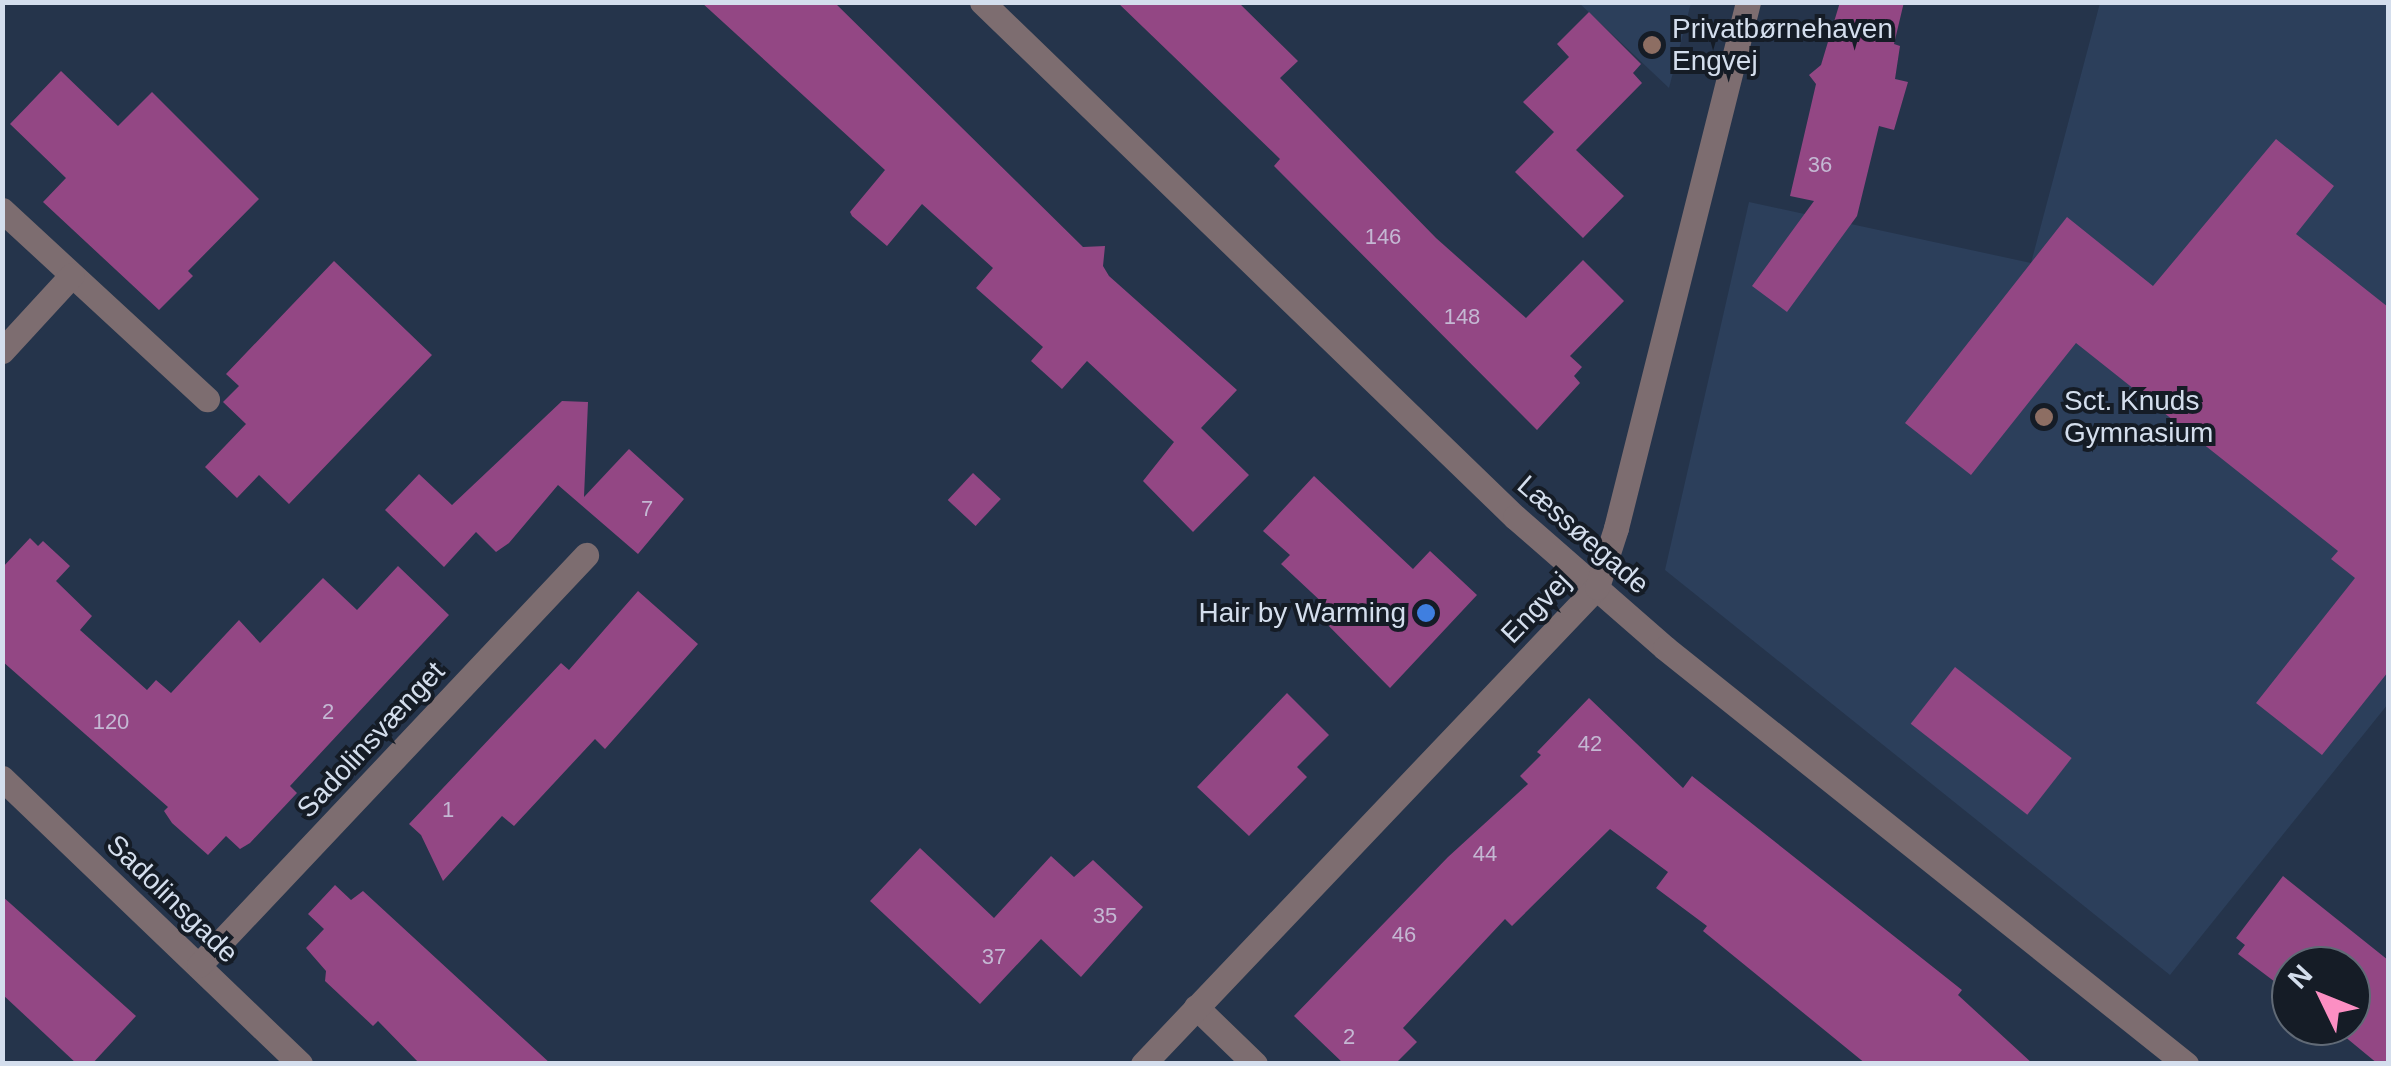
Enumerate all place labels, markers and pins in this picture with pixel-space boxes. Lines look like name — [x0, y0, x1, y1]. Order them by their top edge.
place label: Privatbørnehaven Engvej — [1672, 12, 1893, 78]
marker: Privatbørnehaven Engvej — [1641, 34, 1663, 56]
place label: Sct. Knuds Gymnasium — [2064, 384, 2213, 450]
marker: Sct. Knuds Gymnasium — [2033, 406, 2055, 428]
place label: Hair by Warming — [1199, 596, 1406, 630]
marker: Hair by Warming — [1415, 602, 1437, 624]

